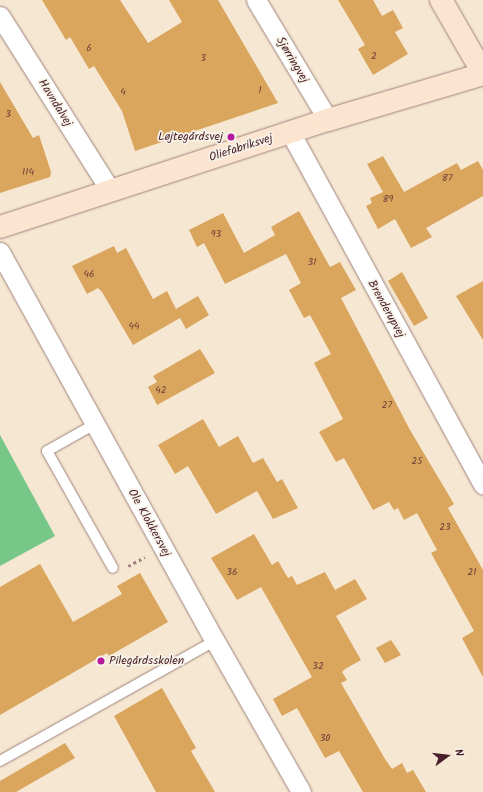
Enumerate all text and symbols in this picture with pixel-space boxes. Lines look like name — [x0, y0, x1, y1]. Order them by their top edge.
street label: Sjørringvej — [273, 34, 311, 86]
house number: 6 — [86, 43, 92, 55]
house number: 2 — [371, 51, 377, 63]
house number: 3 — [200, 53, 206, 65]
street label: Havndalvej — [35, 77, 75, 129]
house number: 1 — [258, 85, 262, 97]
house number: 4 — [120, 87, 126, 99]
house number: 3 — [5, 109, 11, 121]
place label: Løjtegårdsvej — [158, 130, 223, 144]
street label: Oliefabriksvej — [207, 131, 275, 165]
marker: Løjtegårdsvej — [226, 132, 236, 142]
house number: 114 — [22, 167, 34, 179]
house number: 87 — [442, 173, 452, 185]
house number: 89 — [383, 194, 393, 206]
house number: 93 — [211, 229, 221, 241]
house number: 31 — [308, 257, 316, 269]
house number: 46 — [83, 269, 95, 281]
street label: Brenderupvej — [364, 278, 408, 340]
house number: 44 — [128, 321, 140, 333]
house number: 42 — [155, 385, 167, 397]
house number: 27 — [382, 400, 392, 412]
house number: 25 — [411, 456, 423, 468]
street label: Ole Klokkersvej — [124, 487, 174, 559]
house number: 23 — [439, 522, 451, 534]
house number: 36 — [226, 567, 238, 579]
house number: 21 — [468, 567, 476, 579]
place label: Pilegårdsskolen — [109, 654, 184, 668]
marker: Pilegårdsskolen — [96, 656, 106, 666]
house number: 32 — [312, 661, 324, 673]
house number: 30 — [320, 733, 330, 745]
north arrow — [427, 736, 467, 776]
text: N — [449, 747, 468, 759]

